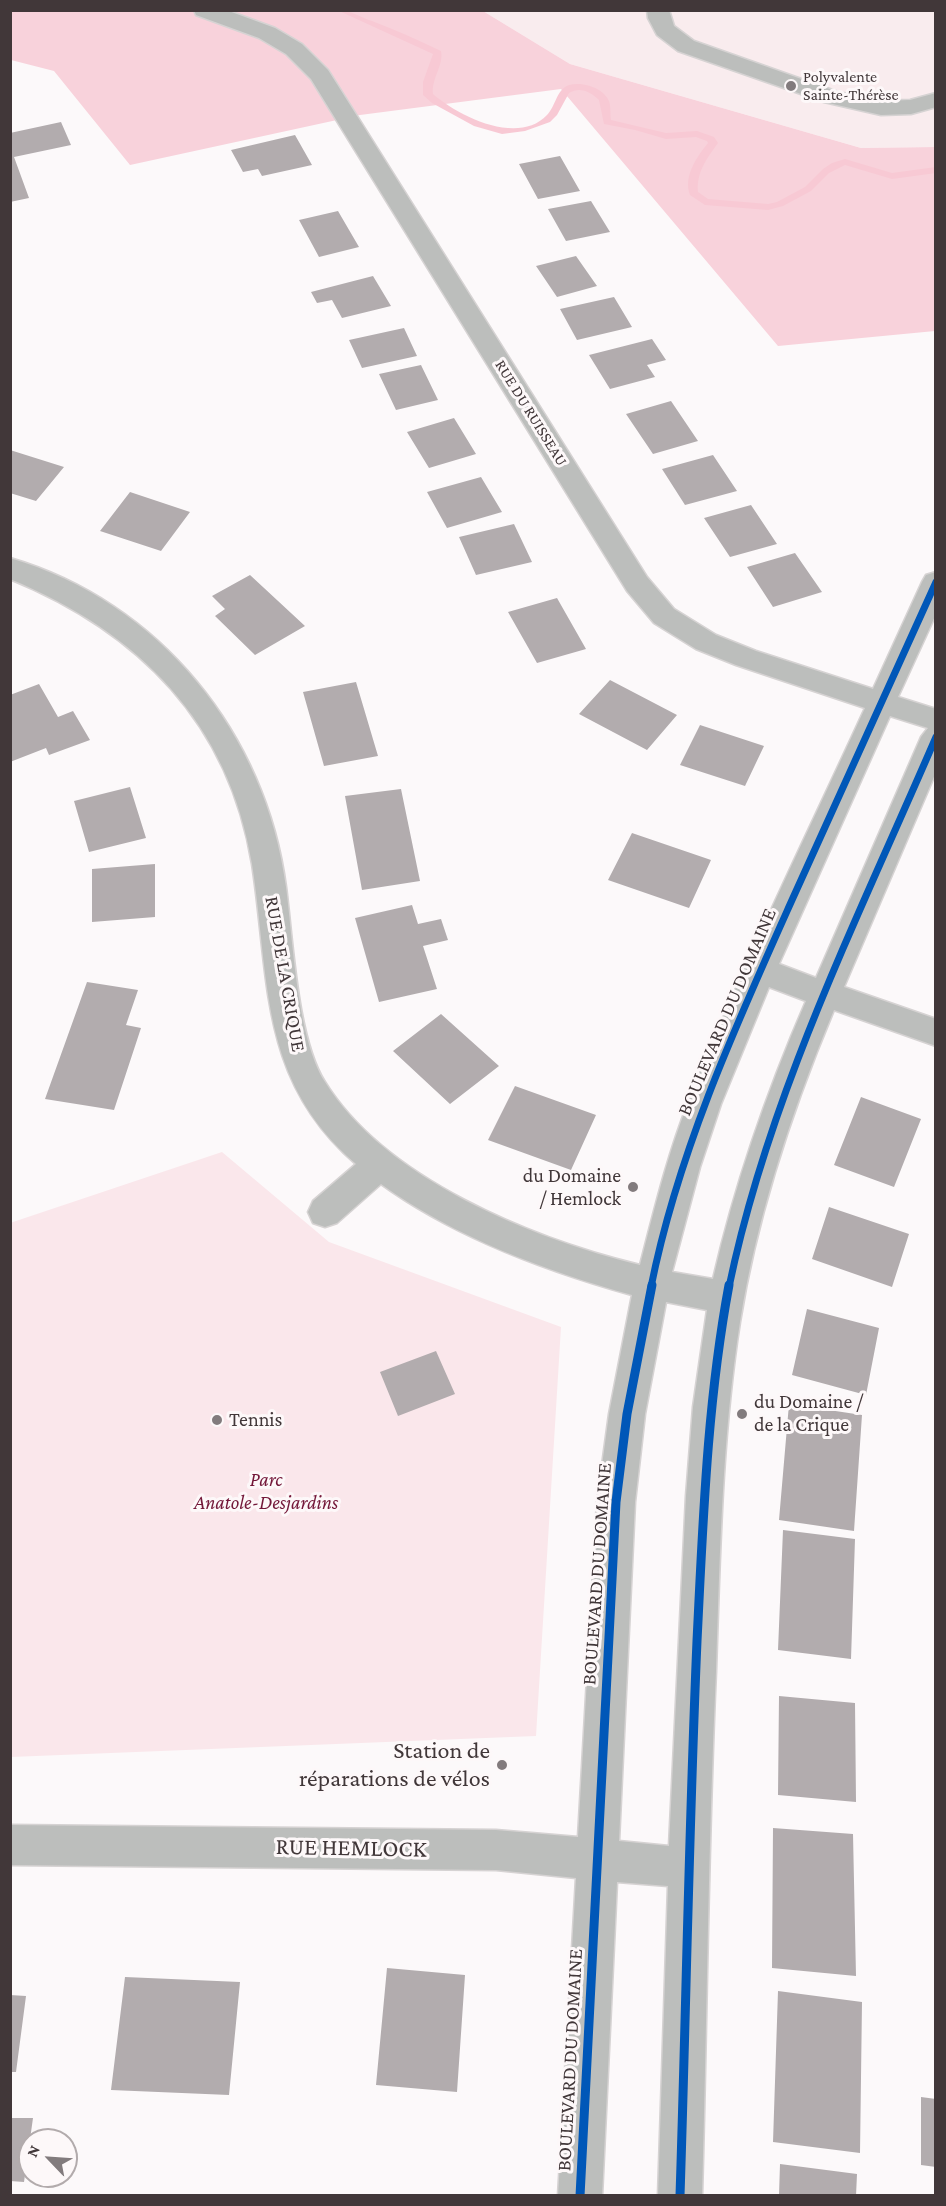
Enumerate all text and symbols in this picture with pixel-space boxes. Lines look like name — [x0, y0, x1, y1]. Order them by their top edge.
place label: Polyvalente Sainte-Thérèse — [803, 67, 899, 105]
marker: Polyvalente Sainte-Thérèse — [784, 79, 798, 93]
street label: RUE DU RUISSEAU — [491, 356, 571, 470]
street label: RUE DE LA CRIQUE — [260, 894, 310, 1054]
street label: BOULEVARD DU DOMAINE — [672, 905, 782, 1119]
place label: du Domaine / Hemlock — [523, 1164, 621, 1211]
marker: du Domaine / Hemlock — [626, 1180, 640, 1194]
place label: du Domaine / de la Crique — [754, 1390, 863, 1437]
marker: du Domaine / de la Crique — [735, 1407, 749, 1421]
place label: Tennis — [229, 1408, 282, 1432]
marker: Tennis — [210, 1413, 224, 1427]
street label: BOULEVARD DU DOMAINE — [577, 1462, 617, 1686]
park label: Parc Anatole-Desjardins — [194, 1468, 338, 1515]
place label: Station de réparations de vélos — [299, 1737, 490, 1793]
marker: Station de réparations de vélos — [495, 1758, 509, 1772]
street label: RUE HEMLOCK — [275, 1832, 427, 1864]
street label: BOULEVARD DU DOMAINE — [552, 1948, 588, 2172]
north arrow — [18, 2128, 78, 2188]
text: N — [23, 2142, 43, 2160]

